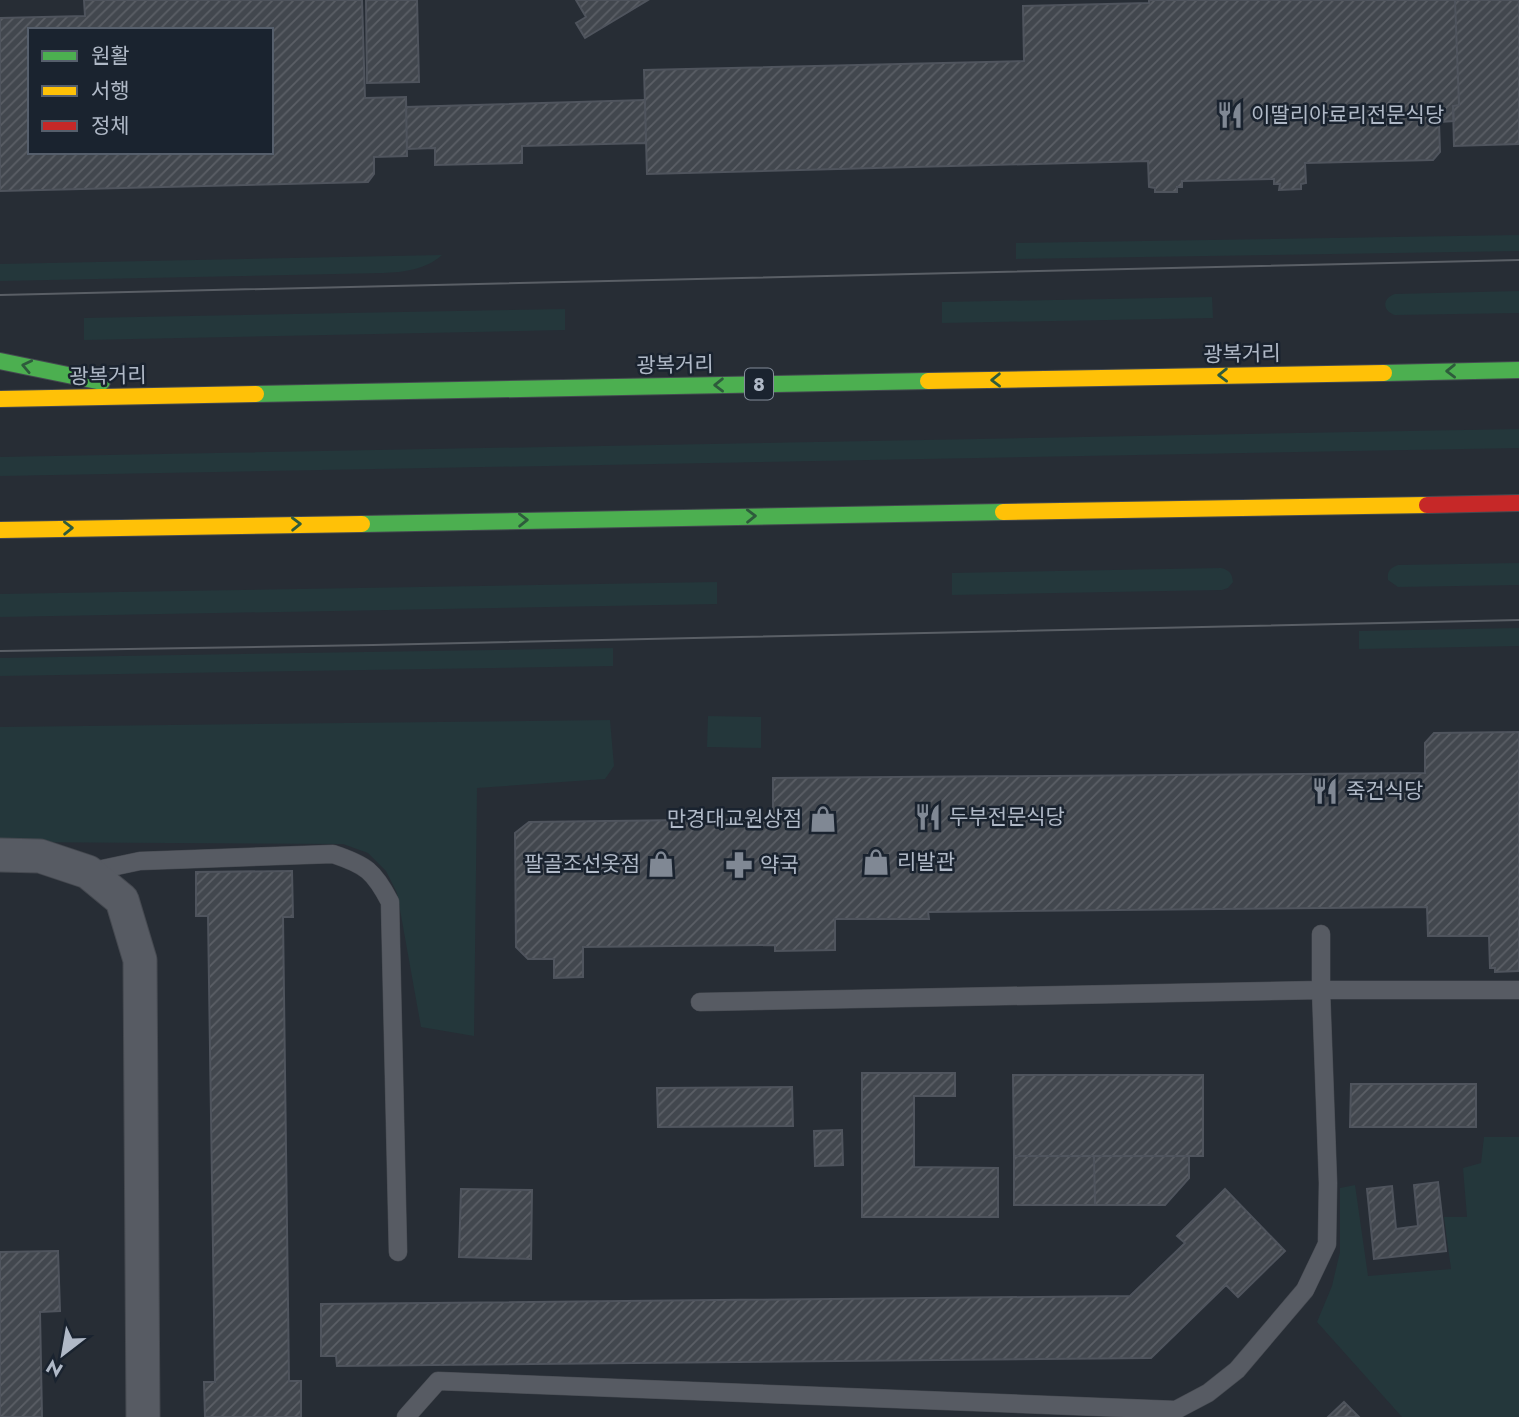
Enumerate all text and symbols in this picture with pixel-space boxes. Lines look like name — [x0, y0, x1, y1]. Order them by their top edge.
legend — [28, 28, 273, 154]
text: 원활 — [91, 41, 130, 71]
text: 서행 — [91, 76, 130, 106]
restaurant icon: 이딸리아료리전문식당 — [1215, 100, 1245, 130]
place label: 이딸리아료리전문식당 — [1251, 100, 1444, 130]
text: 정체 — [91, 111, 130, 141]
street label: 광복거리 — [1203, 338, 1281, 370]
street label: 광복거리 — [636, 349, 714, 381]
one-way arrow — [21, 360, 33, 375]
street label: 광복거리 — [69, 360, 147, 392]
one-way arrow — [1445, 363, 1456, 379]
road number: 8 — [745, 368, 773, 400]
one-way arrow — [1218, 368, 1229, 383]
one-way arrow — [990, 372, 1001, 387]
one-way arrow — [714, 377, 724, 393]
one-way arrow — [746, 508, 756, 524]
one-way arrow — [518, 513, 529, 528]
one-way arrow — [290, 517, 301, 532]
one-way arrow — [63, 521, 74, 536]
restaurant icon: 죽건식당 — [1310, 776, 1340, 806]
place label: 죽건식당 — [1346, 776, 1423, 806]
restaurant icon: 두부전문식당 — [913, 802, 943, 832]
place label: 두부전문식당 — [949, 802, 1065, 832]
place label: 만경대교원상점 — [667, 804, 802, 834]
shop icon: 만경대교원상점 — [808, 804, 838, 834]
shop icon: 리발관 — [861, 847, 891, 877]
place label: 리발관 — [897, 847, 955, 877]
place label: 팔골조선옷점 — [524, 849, 640, 879]
shop icon: 팔골조선옷점 — [646, 849, 676, 879]
pharmacy icon: 약국 — [724, 850, 754, 880]
place label: 약국 — [760, 850, 799, 880]
north arrow — [28, 1319, 98, 1389]
text: N — [41, 1353, 68, 1384]

